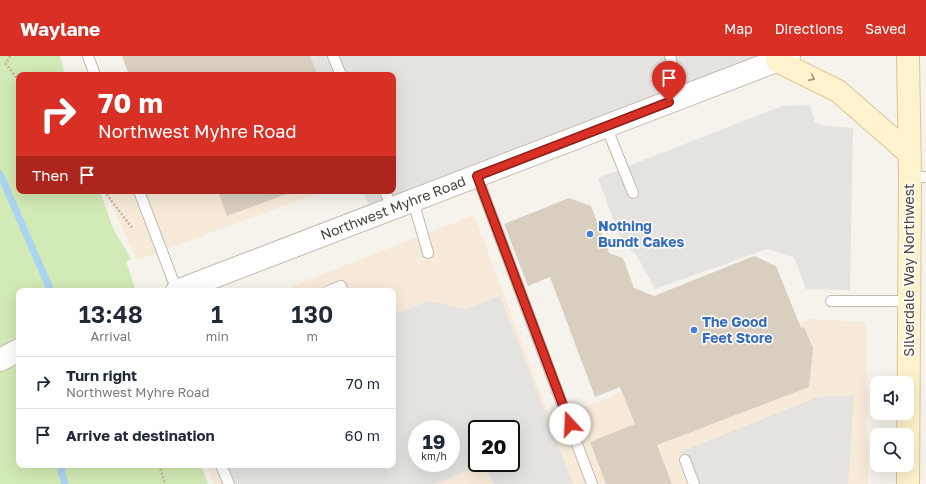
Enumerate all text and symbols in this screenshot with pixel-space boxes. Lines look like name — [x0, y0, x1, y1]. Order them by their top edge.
text: Waylane — [20, 17, 100, 40]
text: Map — [724, 20, 753, 37]
text: Directions — [775, 20, 843, 37]
text: Saved — [865, 20, 906, 37]
pin — [652, 61, 686, 102]
icon: arrive — [658, 67, 680, 89]
one-way arrow — [807, 73, 815, 81]
text: 70 m — [98, 86, 163, 119]
icon: right — [32, 88, 84, 140]
text: Northwest Myhre Road — [98, 120, 297, 142]
icon: arrive — [76, 164, 98, 186]
text: Then — [32, 166, 68, 184]
street label: Northwest Myhre Road — [318, 172, 468, 243]
street label: Silverdale Way Northwest — [900, 183, 917, 357]
place label: Nothing Bundt Cakes — [598, 217, 685, 250]
marker: Nothing Bundt Cakes — [585, 229, 595, 239]
text: 13:48 — [79, 299, 143, 328]
text: 1 — [211, 299, 223, 328]
text: 130 — [291, 299, 333, 328]
place label: The Good Feet Store — [702, 313, 773, 346]
marker: The Good Feet Store — [689, 325, 699, 335]
text: Arrival — [90, 328, 131, 344]
text: min — [206, 328, 229, 344]
text: m — [307, 328, 318, 344]
text: Turn right — [66, 366, 137, 384]
icon: right — [32, 372, 54, 394]
text: 70 m — [346, 374, 380, 392]
map controls — [870, 376, 914, 472]
button: sound — [870, 376, 914, 420]
text: Northwest Myhre Road — [66, 384, 209, 400]
position arrow — [549, 403, 591, 445]
speed limit sign: 20 — [468, 420, 520, 472]
icon: arrive — [32, 424, 54, 446]
text: Arrive at destination — [66, 426, 215, 444]
text: 60 m — [345, 426, 380, 444]
button: search — [870, 428, 914, 472]
text: 19 — [422, 429, 445, 453]
text: km/h — [421, 450, 447, 462]

